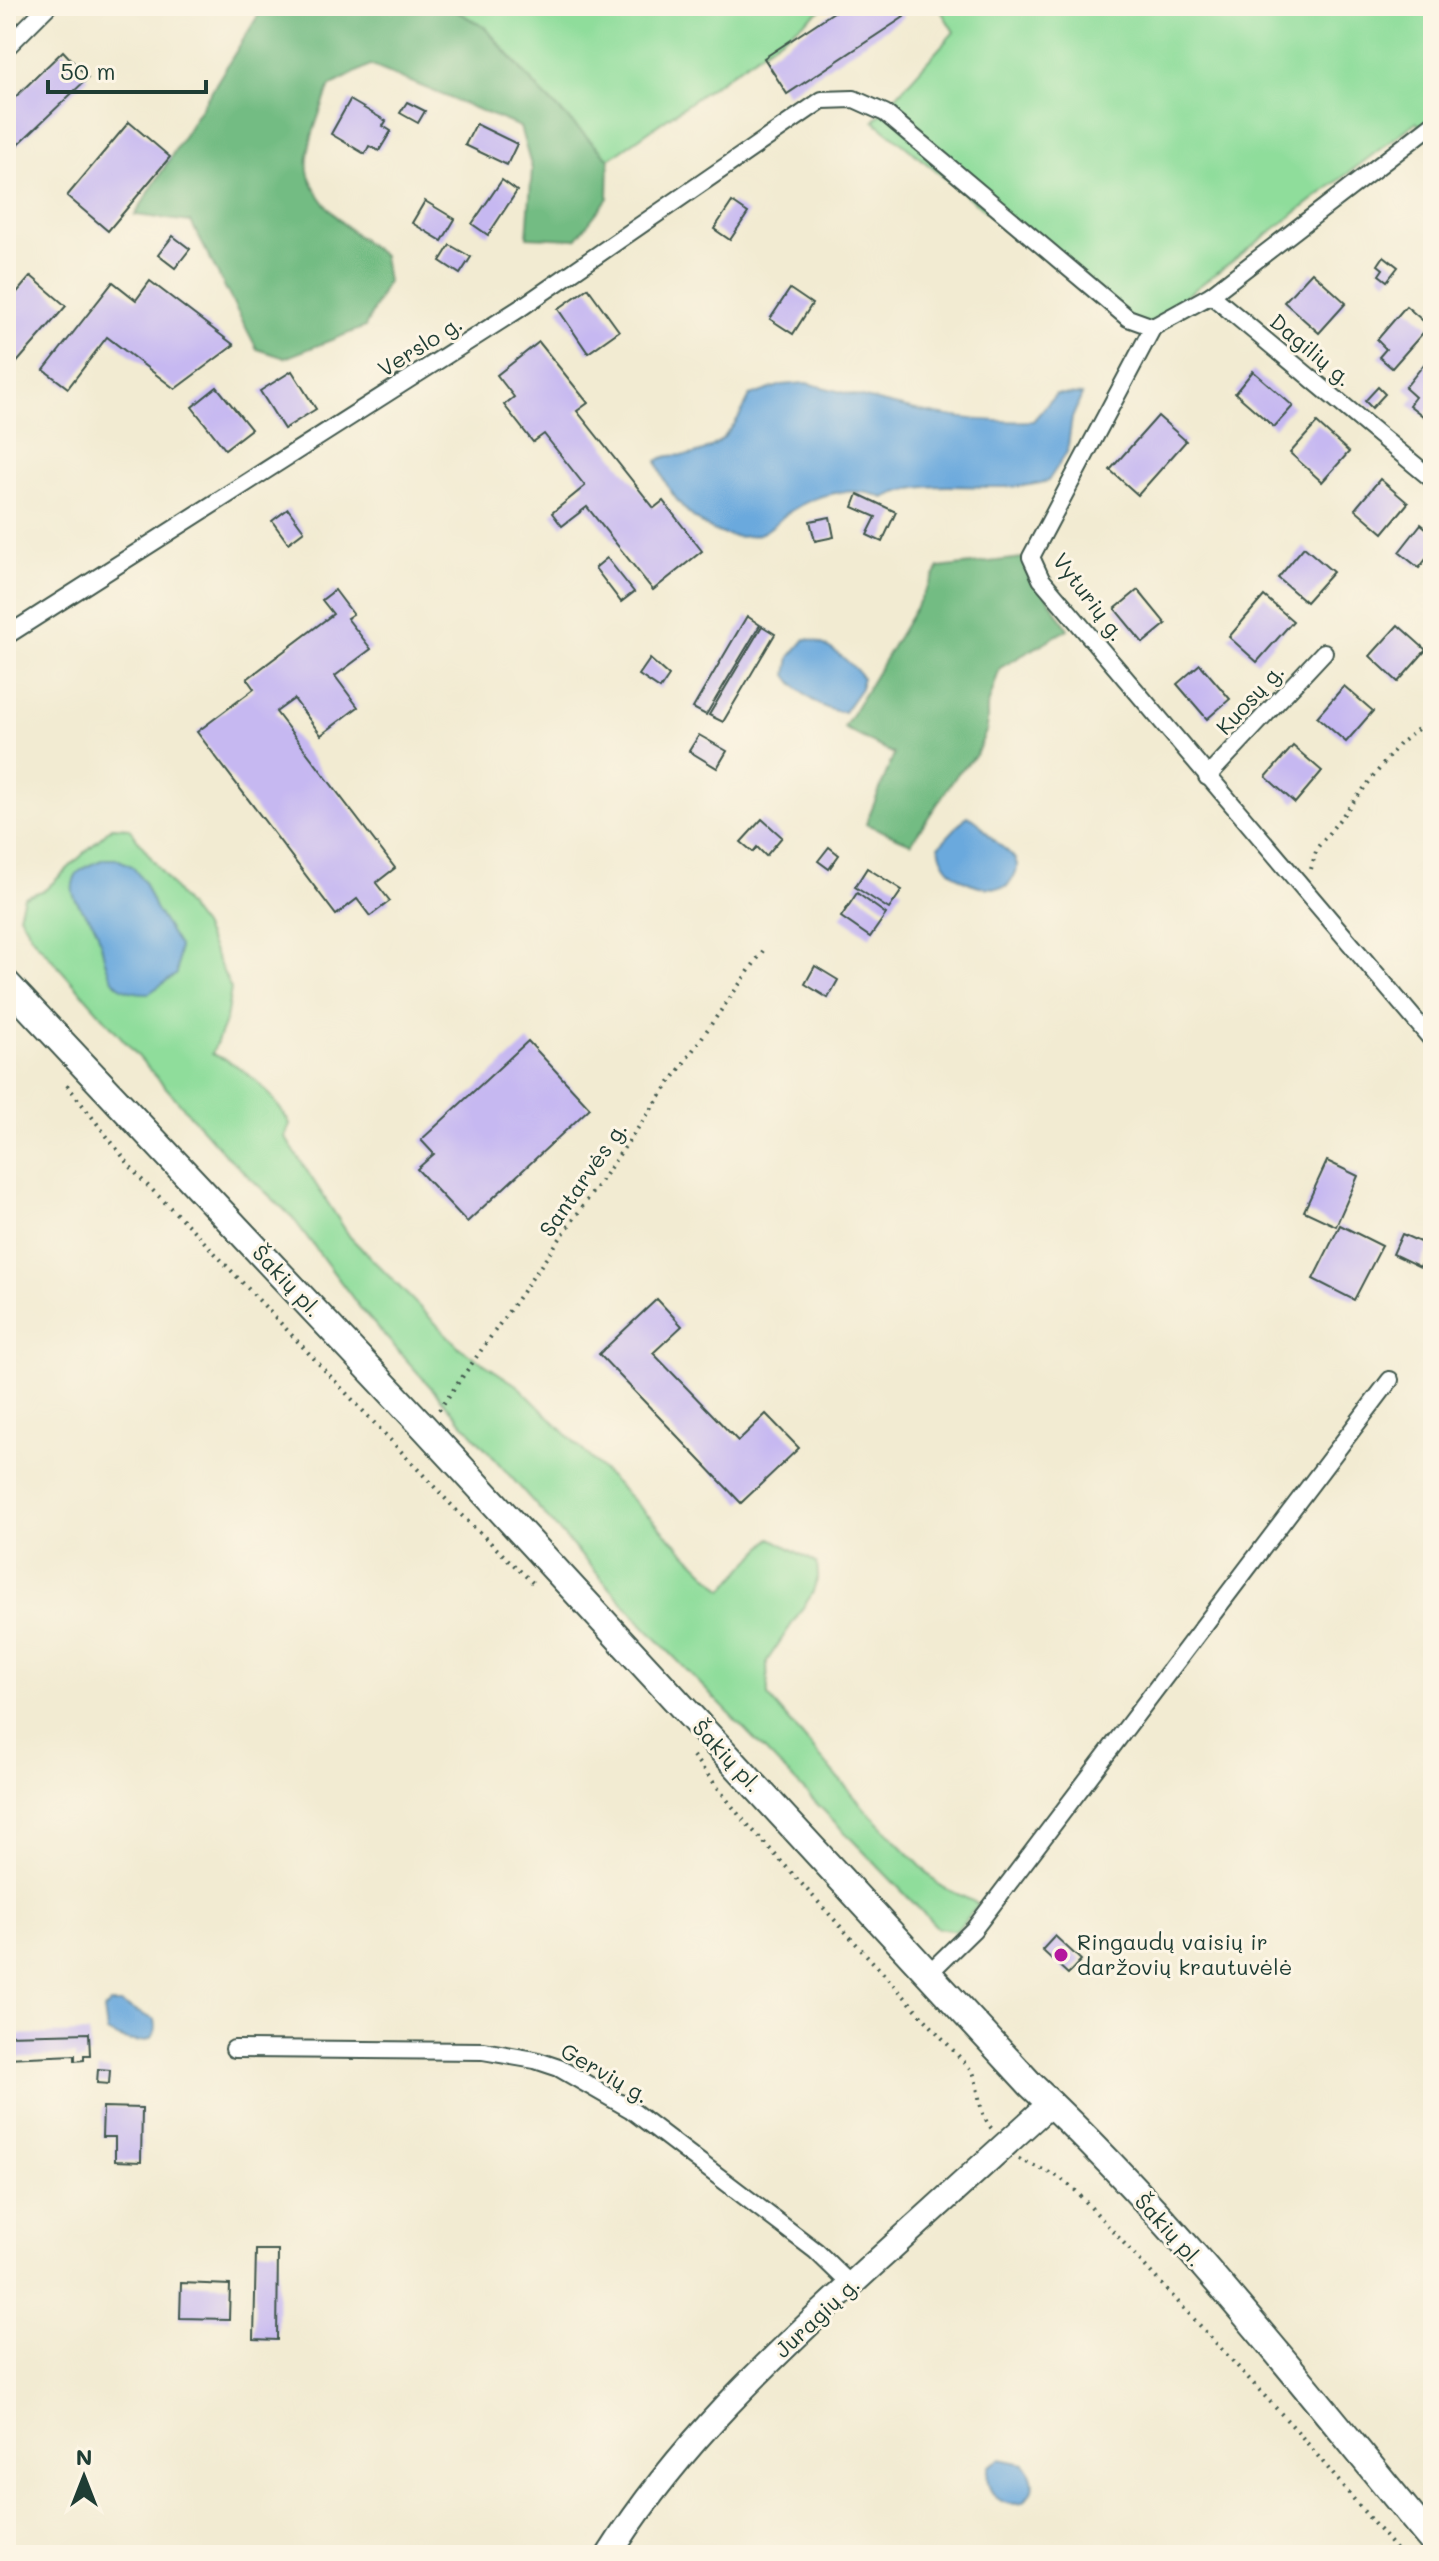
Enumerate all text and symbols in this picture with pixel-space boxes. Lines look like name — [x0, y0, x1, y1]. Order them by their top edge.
scale bar — [48, 44, 206, 94]
text: 50 m — [60, 55, 116, 86]
street label: Dagilių g. — [1264, 307, 1359, 393]
street label: Verslo g. — [372, 308, 467, 383]
street label: Vyturių g. — [1047, 547, 1132, 647]
street label: Kuosų g. — [1209, 657, 1290, 741]
street label: Santarvės g. — [532, 1115, 633, 1242]
street label: Šakių pl. — [246, 1238, 328, 1323]
street label: Šakių pl. — [686, 1713, 768, 1798]
place label: Ringaudų vaisių ir daržovių krautuvėlė — [1077, 1927, 1292, 1981]
marker: Ringaudų vaisių ir daržovių krautuvėlė — [1052, 1946, 1070, 1964]
street label: Gervių g. — [556, 2036, 655, 2110]
street label: Šakių pl. — [1129, 2187, 1210, 2273]
street label: Juragių g. — [768, 2270, 866, 2364]
north arrow — [44, 2437, 124, 2517]
text: N — [76, 2442, 92, 2471]

